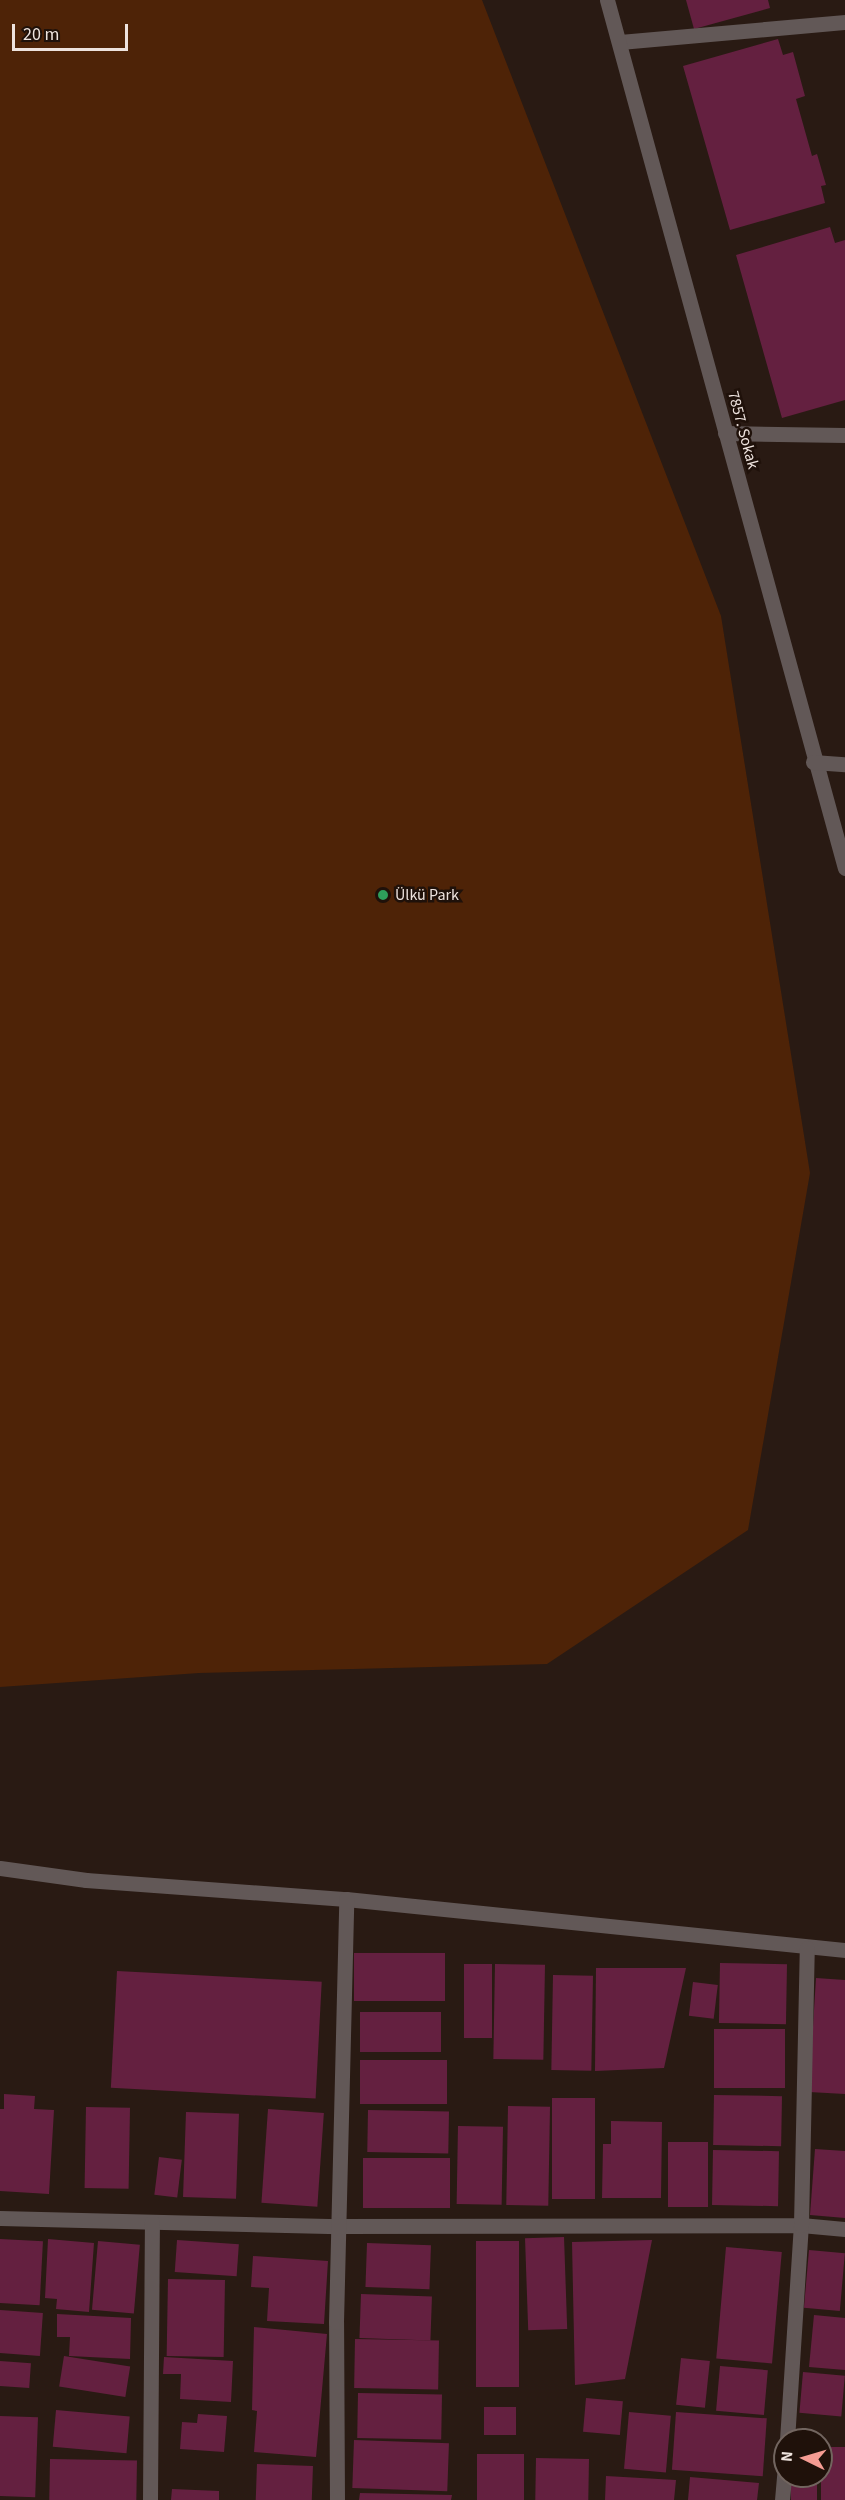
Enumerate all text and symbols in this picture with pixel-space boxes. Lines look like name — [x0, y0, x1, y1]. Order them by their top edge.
scale bar — [15, 12, 130, 50]
text: 20 m — [23, 22, 59, 47]
street label: 7857. Sokak — [723, 389, 763, 471]
place label: Ülkü Park — [395, 885, 459, 905]
marker: Ülkü Park — [376, 888, 390, 902]
north arrow — [773, 2428, 833, 2488]
text: N — [776, 2450, 798, 2463]

